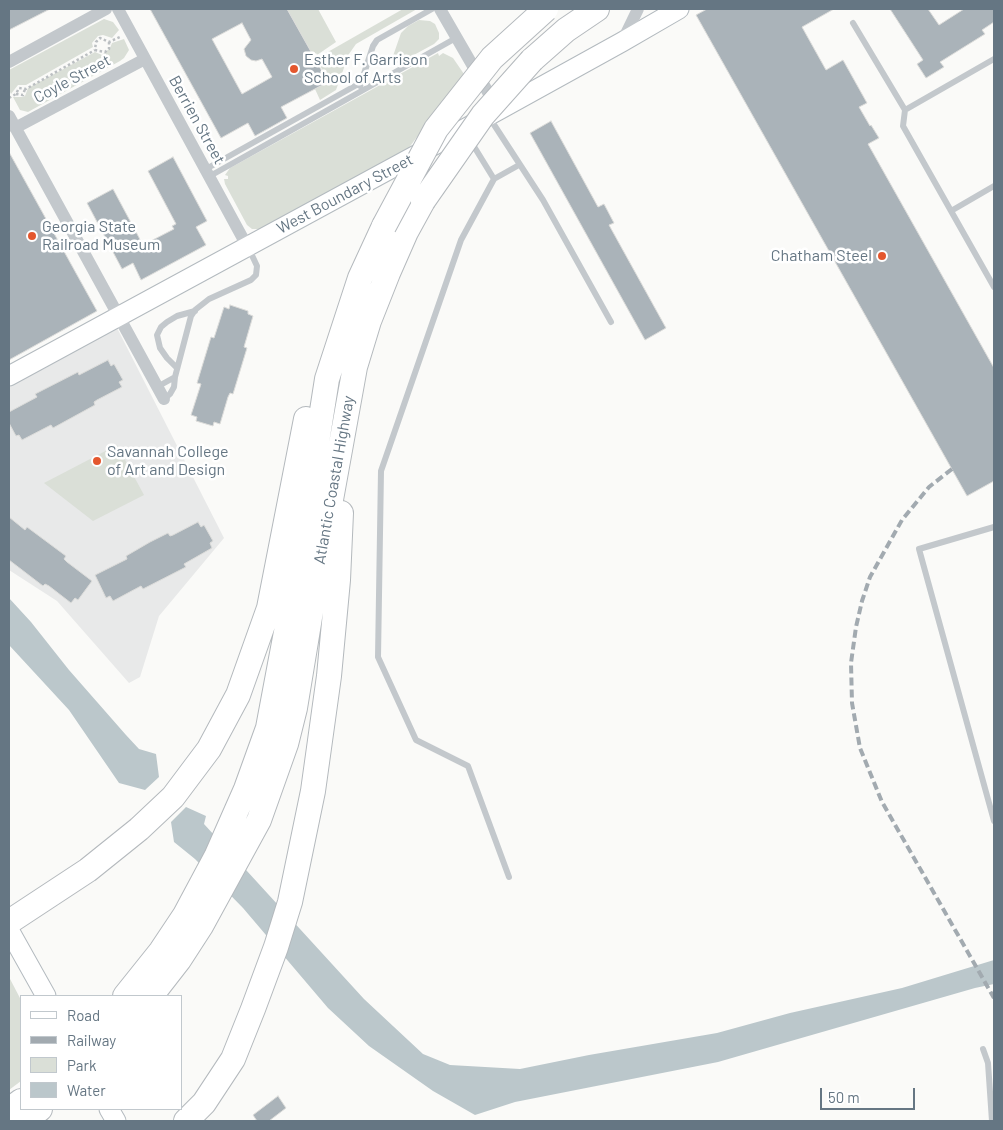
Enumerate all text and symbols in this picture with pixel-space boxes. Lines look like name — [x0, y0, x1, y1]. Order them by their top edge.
place label: Esther F. Garrison School of Arts — [304, 50, 428, 88]
street label: Coyle Street — [30, 51, 114, 107]
marker: Esther F. Garrison School of Arts — [288, 63, 300, 75]
street label: Berrien Street — [165, 72, 229, 168]
street label: West Boundary Street — [274, 150, 416, 238]
place label: Georgia State Railroad Museum — [42, 217, 160, 255]
marker: Georgia State Railroad Museum — [26, 230, 38, 242]
place label: Chatham Steel — [771, 246, 872, 266]
marker: Chatham Steel — [876, 250, 888, 262]
street label: Atlantic Coastal Highway — [310, 394, 358, 566]
place label: Savannah College of Art and Design — [107, 442, 229, 480]
marker: Savannah College of Art and Design — [91, 455, 103, 467]
legend — [20, 995, 182, 1110]
text: Road — [67, 1006, 100, 1024]
text: Railway — [67, 1031, 116, 1049]
text: Park — [67, 1056, 96, 1074]
scale bar — [823, 1078, 918, 1110]
text: Water — [67, 1081, 106, 1099]
text: 50 m — [828, 1088, 860, 1106]

